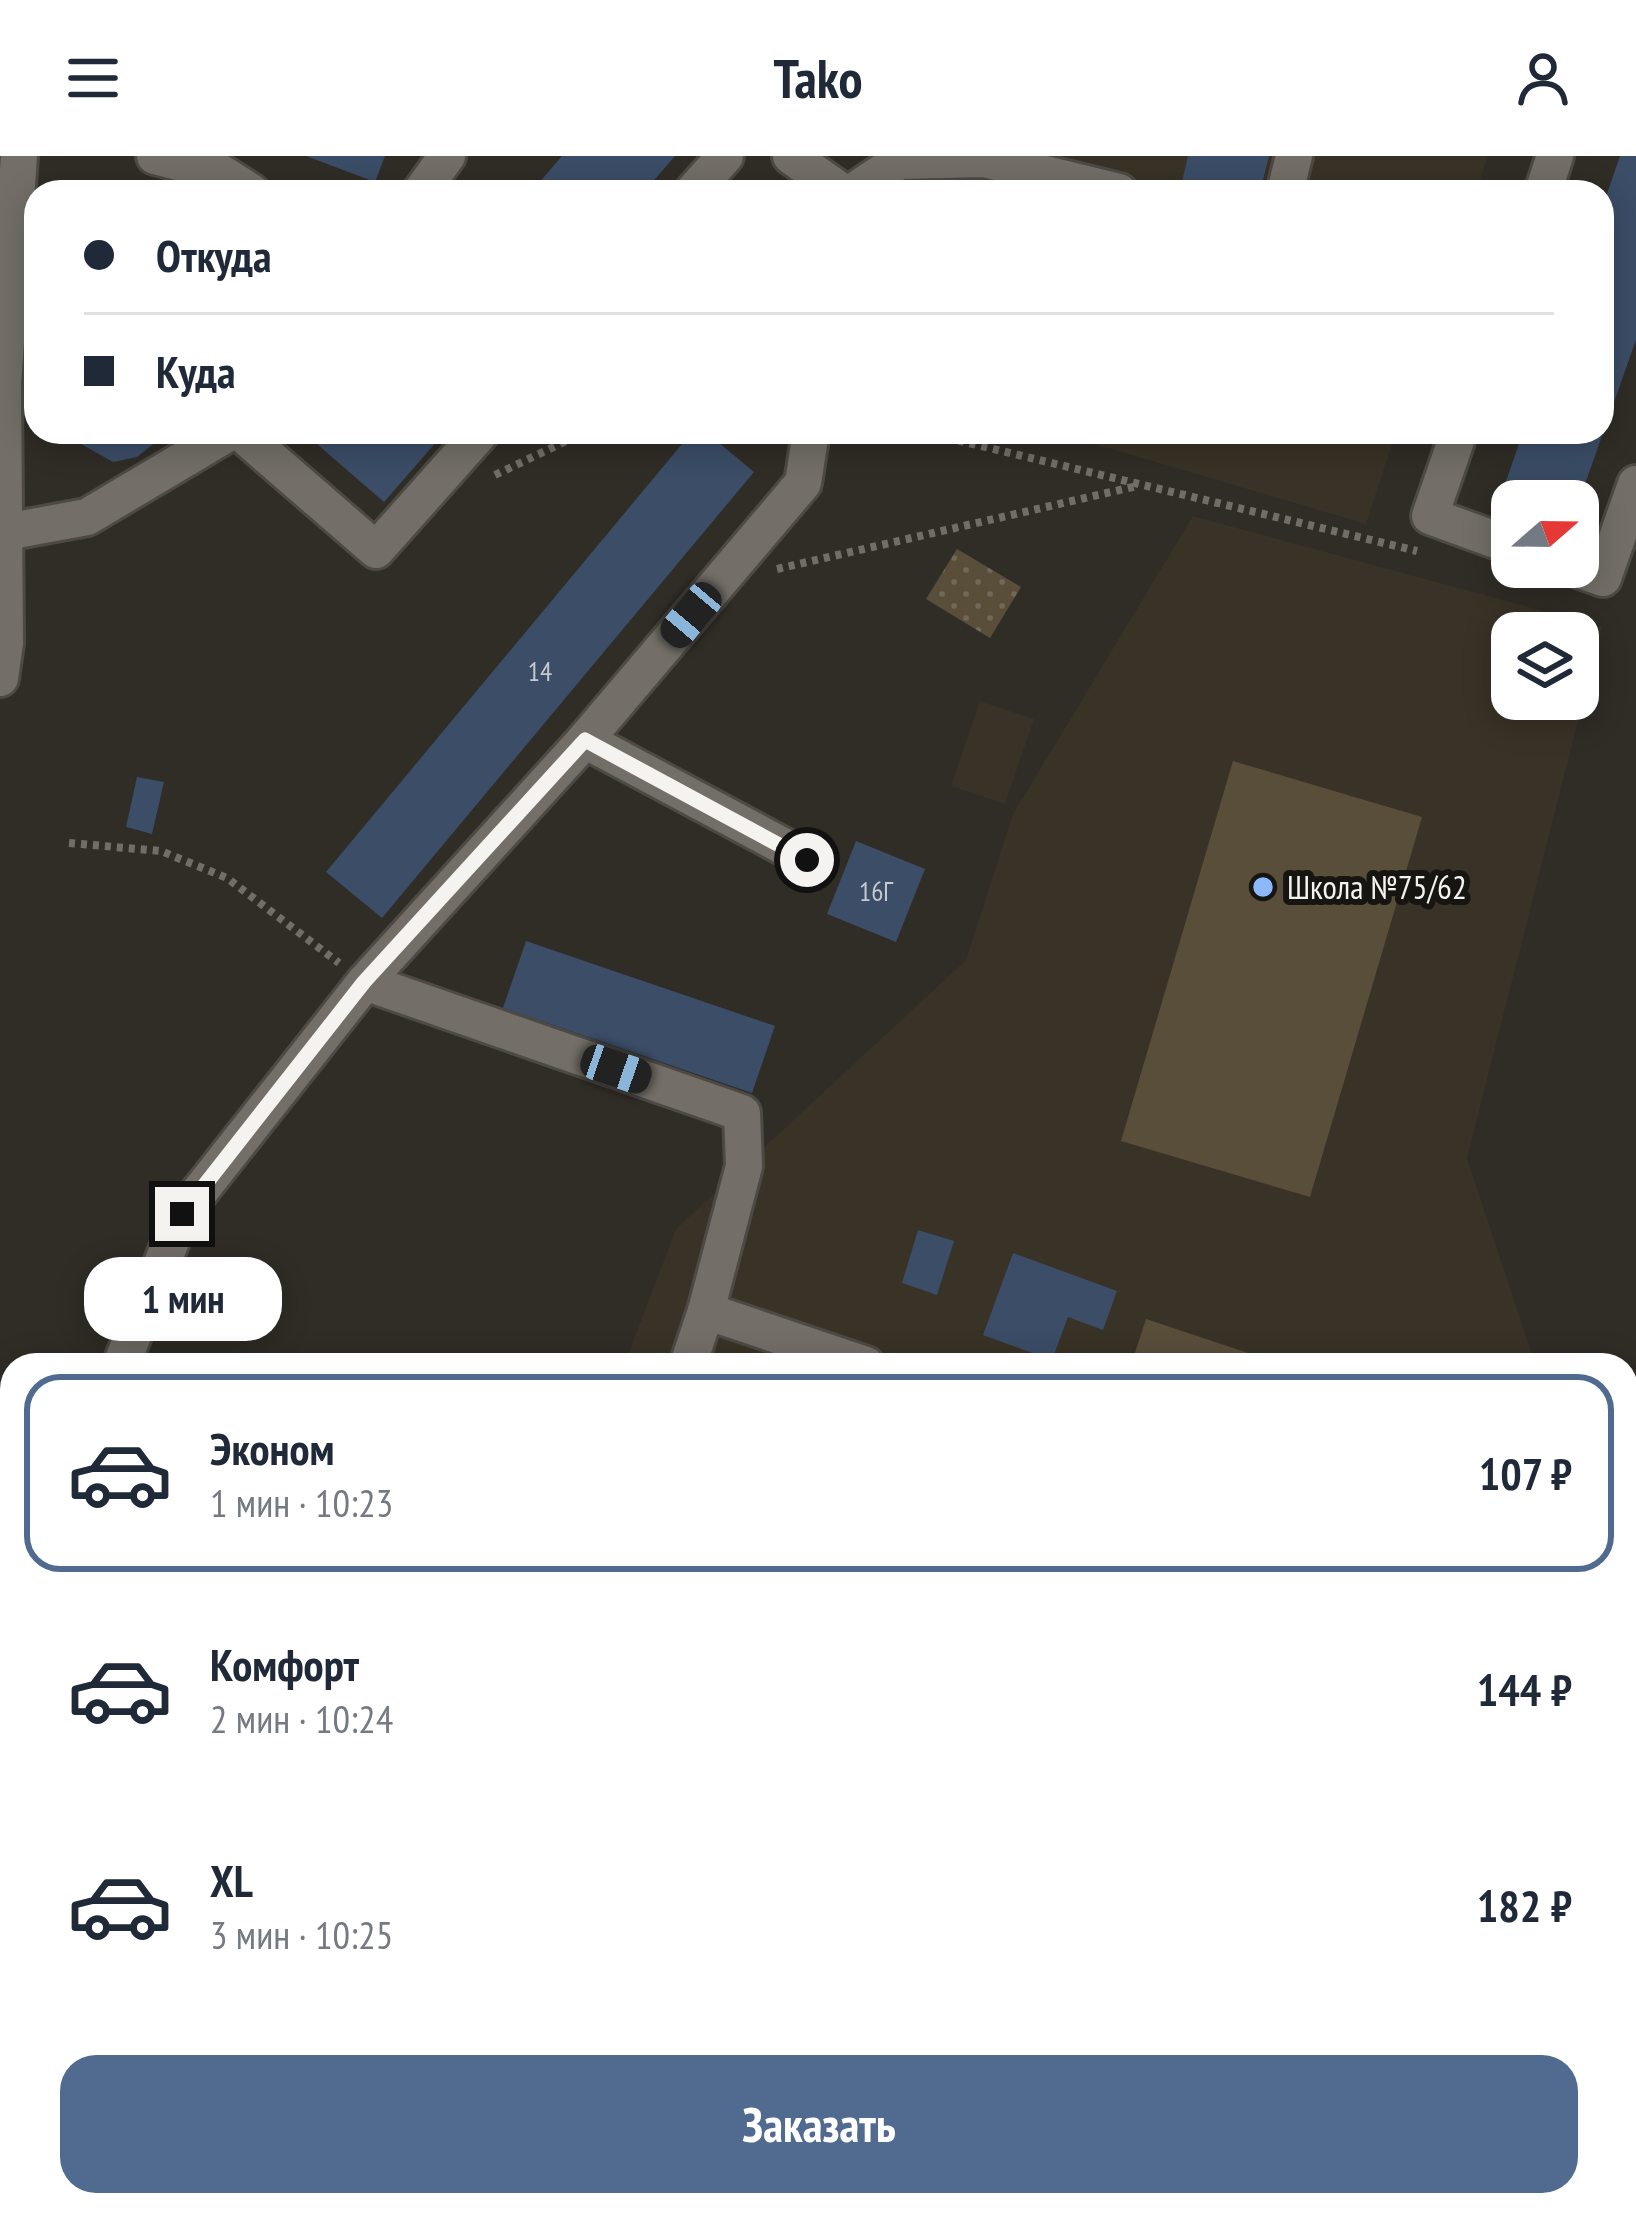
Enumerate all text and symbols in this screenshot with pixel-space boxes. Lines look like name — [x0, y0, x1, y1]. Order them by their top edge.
text: Tako — [774, 43, 863, 113]
icon: menu — [60, 45, 126, 111]
icon: person — [1510, 45, 1576, 111]
text: Откуда — [156, 226, 272, 284]
text: Куда — [156, 342, 235, 400]
north arrow — [1491, 480, 1599, 588]
map controls — [1491, 480, 1599, 720]
car — [654, 576, 728, 654]
button: layers — [1491, 612, 1599, 720]
house number: 14 — [528, 654, 552, 688]
route start — [780, 833, 834, 887]
place label: Школа №75/62 — [1287, 865, 1467, 908]
house number: 16Г — [859, 874, 893, 908]
marker: Школа №75/62 — [1250, 874, 1276, 900]
car — [576, 1040, 656, 1098]
route end — [155, 1187, 209, 1241]
callout: 1 мин — [83, 1256, 281, 1340]
text: 1 мин — [141, 1273, 225, 1324]
icon: car — [66, 1419, 174, 1527]
text: Эконом — [210, 1419, 334, 1477]
text: 107 ₽ — [1479, 1444, 1572, 1502]
text: 1 мин · 10:23 — [210, 1477, 393, 1528]
icon: car — [66, 1635, 174, 1743]
text: Комфорт — [210, 1635, 359, 1693]
text: 144 ₽ — [1477, 1660, 1572, 1718]
text: 2 мин · 10:24 — [210, 1693, 393, 1744]
icon: car — [66, 1851, 174, 1959]
text: XL — [210, 1851, 253, 1909]
text: 182 ₽ — [1477, 1876, 1572, 1934]
text: 3 мин · 10:25 — [210, 1909, 393, 1960]
button: Заказать — [60, 2055, 1578, 2193]

